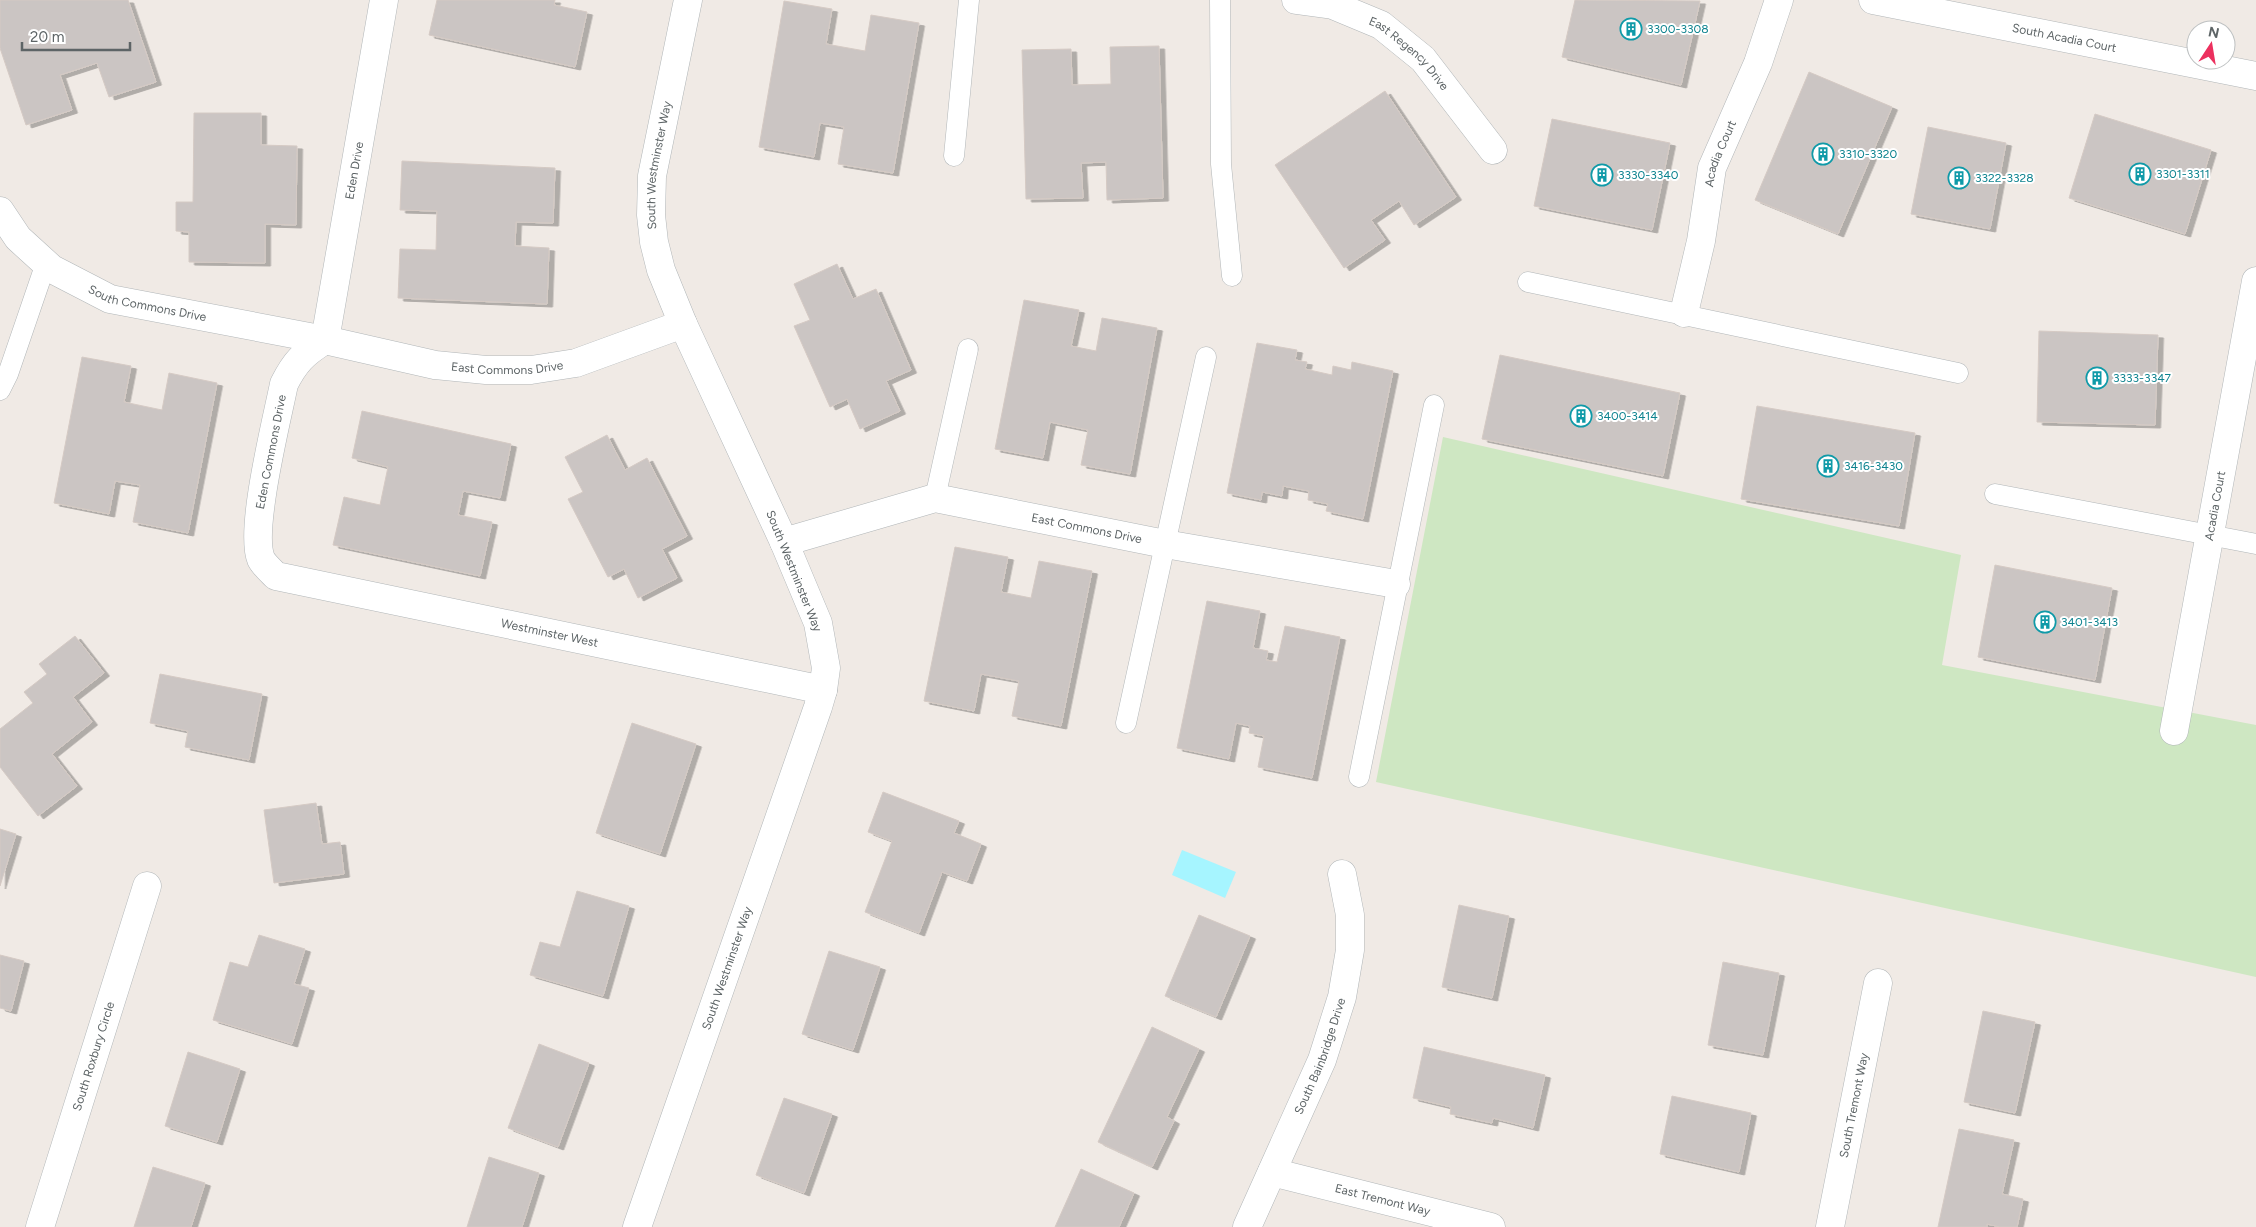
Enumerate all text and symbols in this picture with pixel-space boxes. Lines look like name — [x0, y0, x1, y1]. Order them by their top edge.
street label: East Regency Drive — [1367, 14, 1452, 94]
building icon: 3300-3308 — [1619, 17, 1643, 41]
scale bar — [22, 20, 130, 52]
north arrow — [2186, 20, 2236, 70]
street label: South Acadia Court — [2011, 21, 2118, 55]
place label: 3300-3308 — [1647, 22, 1709, 36]
text: N — [2207, 23, 2221, 42]
text: 20 m — [30, 28, 64, 46]
street label: South Westminster Way — [644, 99, 674, 230]
street label: Acadia Court — [1702, 118, 1739, 188]
street label: Eden Drive — [343, 140, 366, 200]
building icon: 3310-3320 — [1811, 142, 1835, 166]
place label: 3310-3320 — [1839, 147, 1897, 161]
building icon: 3301-3311 — [2128, 162, 2152, 186]
building icon: 3330-3340 — [1590, 163, 1614, 187]
building icon: 3322-3328 — [1947, 166, 1971, 190]
place label: 3301-3311 — [2156, 167, 2210, 181]
place label: 3330-3340 — [1618, 168, 1679, 182]
place label: 3322-3328 — [1975, 171, 2034, 185]
street label: South Commons Drive — [86, 282, 208, 324]
street label: East Commons Drive — [451, 358, 565, 377]
building icon: 3333-3347 — [2085, 366, 2109, 390]
place label: 3333-3347 — [2113, 371, 2172, 385]
street label: Eden Commons Drive — [253, 393, 289, 510]
building icon: 3400-3414 — [1569, 404, 1593, 428]
place label: 3400-3414 — [1597, 409, 1658, 423]
building icon: 3416-3430 — [1816, 454, 1840, 478]
place label: 3416-3430 — [1844, 459, 1903, 473]
street label: Acadia Court — [2202, 469, 2228, 542]
street label: South Westminster Way — [763, 508, 825, 634]
street label: East Commons Drive — [1030, 510, 1144, 546]
building icon: 3401-3413 — [2033, 610, 2057, 634]
place label: 3401-3413 — [2061, 615, 2118, 629]
street label: Westminster West — [500, 616, 600, 650]
street label: South Westminster Way — [699, 904, 755, 1032]
street label: South Bainbridge Drive — [1292, 996, 1348, 1117]
street label: South Roxbury Circle — [70, 999, 117, 1113]
street label: South Tremont Way — [1837, 1051, 1871, 1159]
street label: East Tremont Way — [1333, 1181, 1432, 1219]

